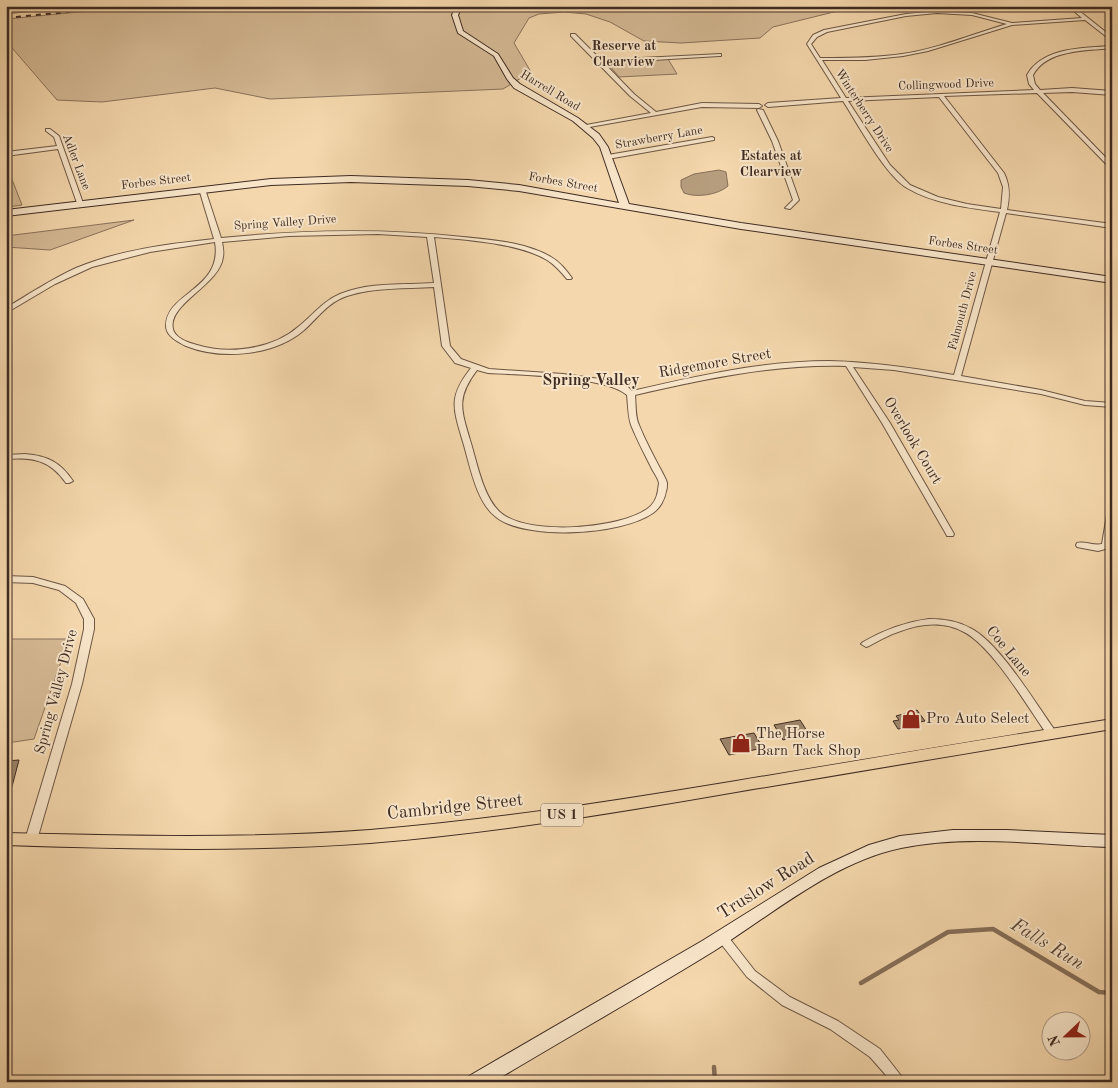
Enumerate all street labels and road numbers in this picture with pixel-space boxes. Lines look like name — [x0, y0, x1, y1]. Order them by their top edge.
street label: Winterberry Drive — [833, 67, 896, 155]
street label: Harrell Road — [518, 69, 582, 113]
street label: Collingwood Drive — [898, 77, 995, 93]
street label: Strawberry Lane — [614, 124, 704, 152]
street label: Adler Lane — [60, 133, 92, 192]
street label: Forbes Street — [527, 171, 599, 195]
street label: Forbes Street — [120, 172, 192, 192]
street label: Spring Valley Drive — [233, 213, 337, 233]
street label: Forbes Street — [927, 235, 999, 257]
street label: Falmouth Drive — [947, 270, 979, 352]
street label: Ridgemore Street — [658, 347, 772, 381]
street label: Overlook Court — [880, 395, 944, 487]
street label: Coe Lane — [983, 624, 1033, 680]
street label: Spring Valley Drive — [33, 628, 81, 756]
street label: Cambridge Street — [386, 791, 524, 823]
road number: US 1 — [541, 804, 583, 826]
street label: Truslow Road — [714, 849, 818, 923]

